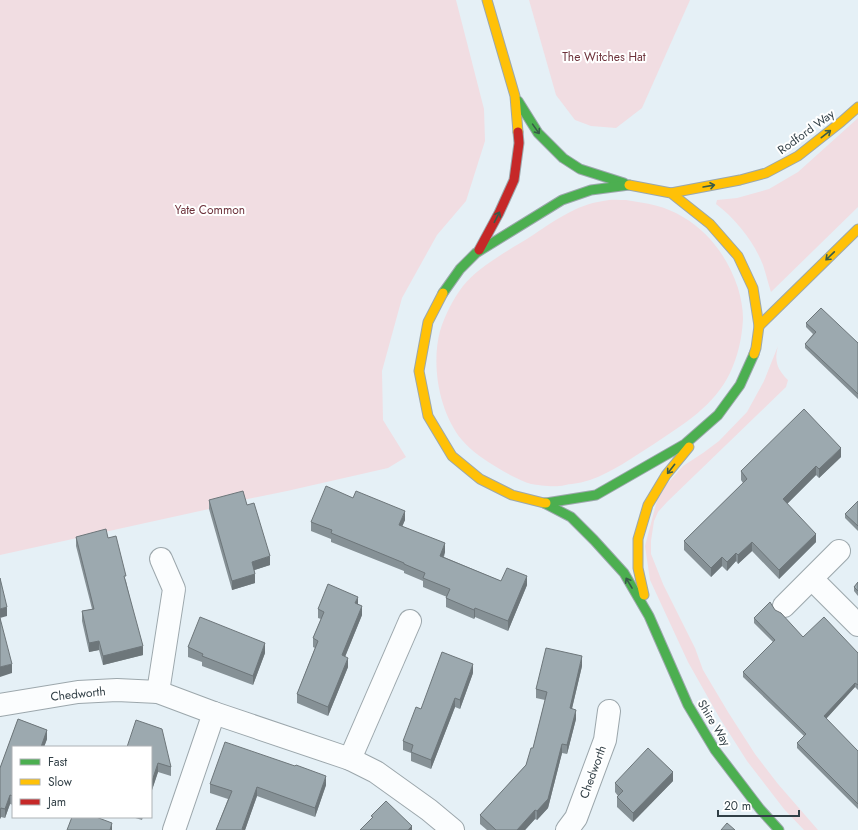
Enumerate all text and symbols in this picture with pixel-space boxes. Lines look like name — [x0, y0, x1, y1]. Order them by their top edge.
park label: The Witches Hat — [562, 48, 646, 66]
street label: Rodford Way — [774, 105, 839, 159]
one-way arrow — [532, 123, 540, 134]
one-way arrow — [820, 130, 831, 138]
one-way arrow — [702, 181, 715, 189]
park label: Yate Common — [175, 201, 245, 219]
one-way arrow — [494, 211, 502, 223]
one-way arrow — [825, 251, 835, 261]
one-way arrow — [667, 464, 675, 475]
one-way arrow — [625, 577, 633, 589]
street label: Chedworth — [50, 682, 106, 706]
street label: Shire Way — [693, 696, 735, 750]
street label: Chedworth — [575, 743, 611, 801]
legend — [12, 746, 152, 818]
text: Fast — [48, 753, 67, 771]
text: Slow — [48, 773, 73, 791]
scale bar — [718, 792, 799, 818]
text: Jam — [46, 793, 66, 811]
text: 20 m — [724, 797, 751, 815]

